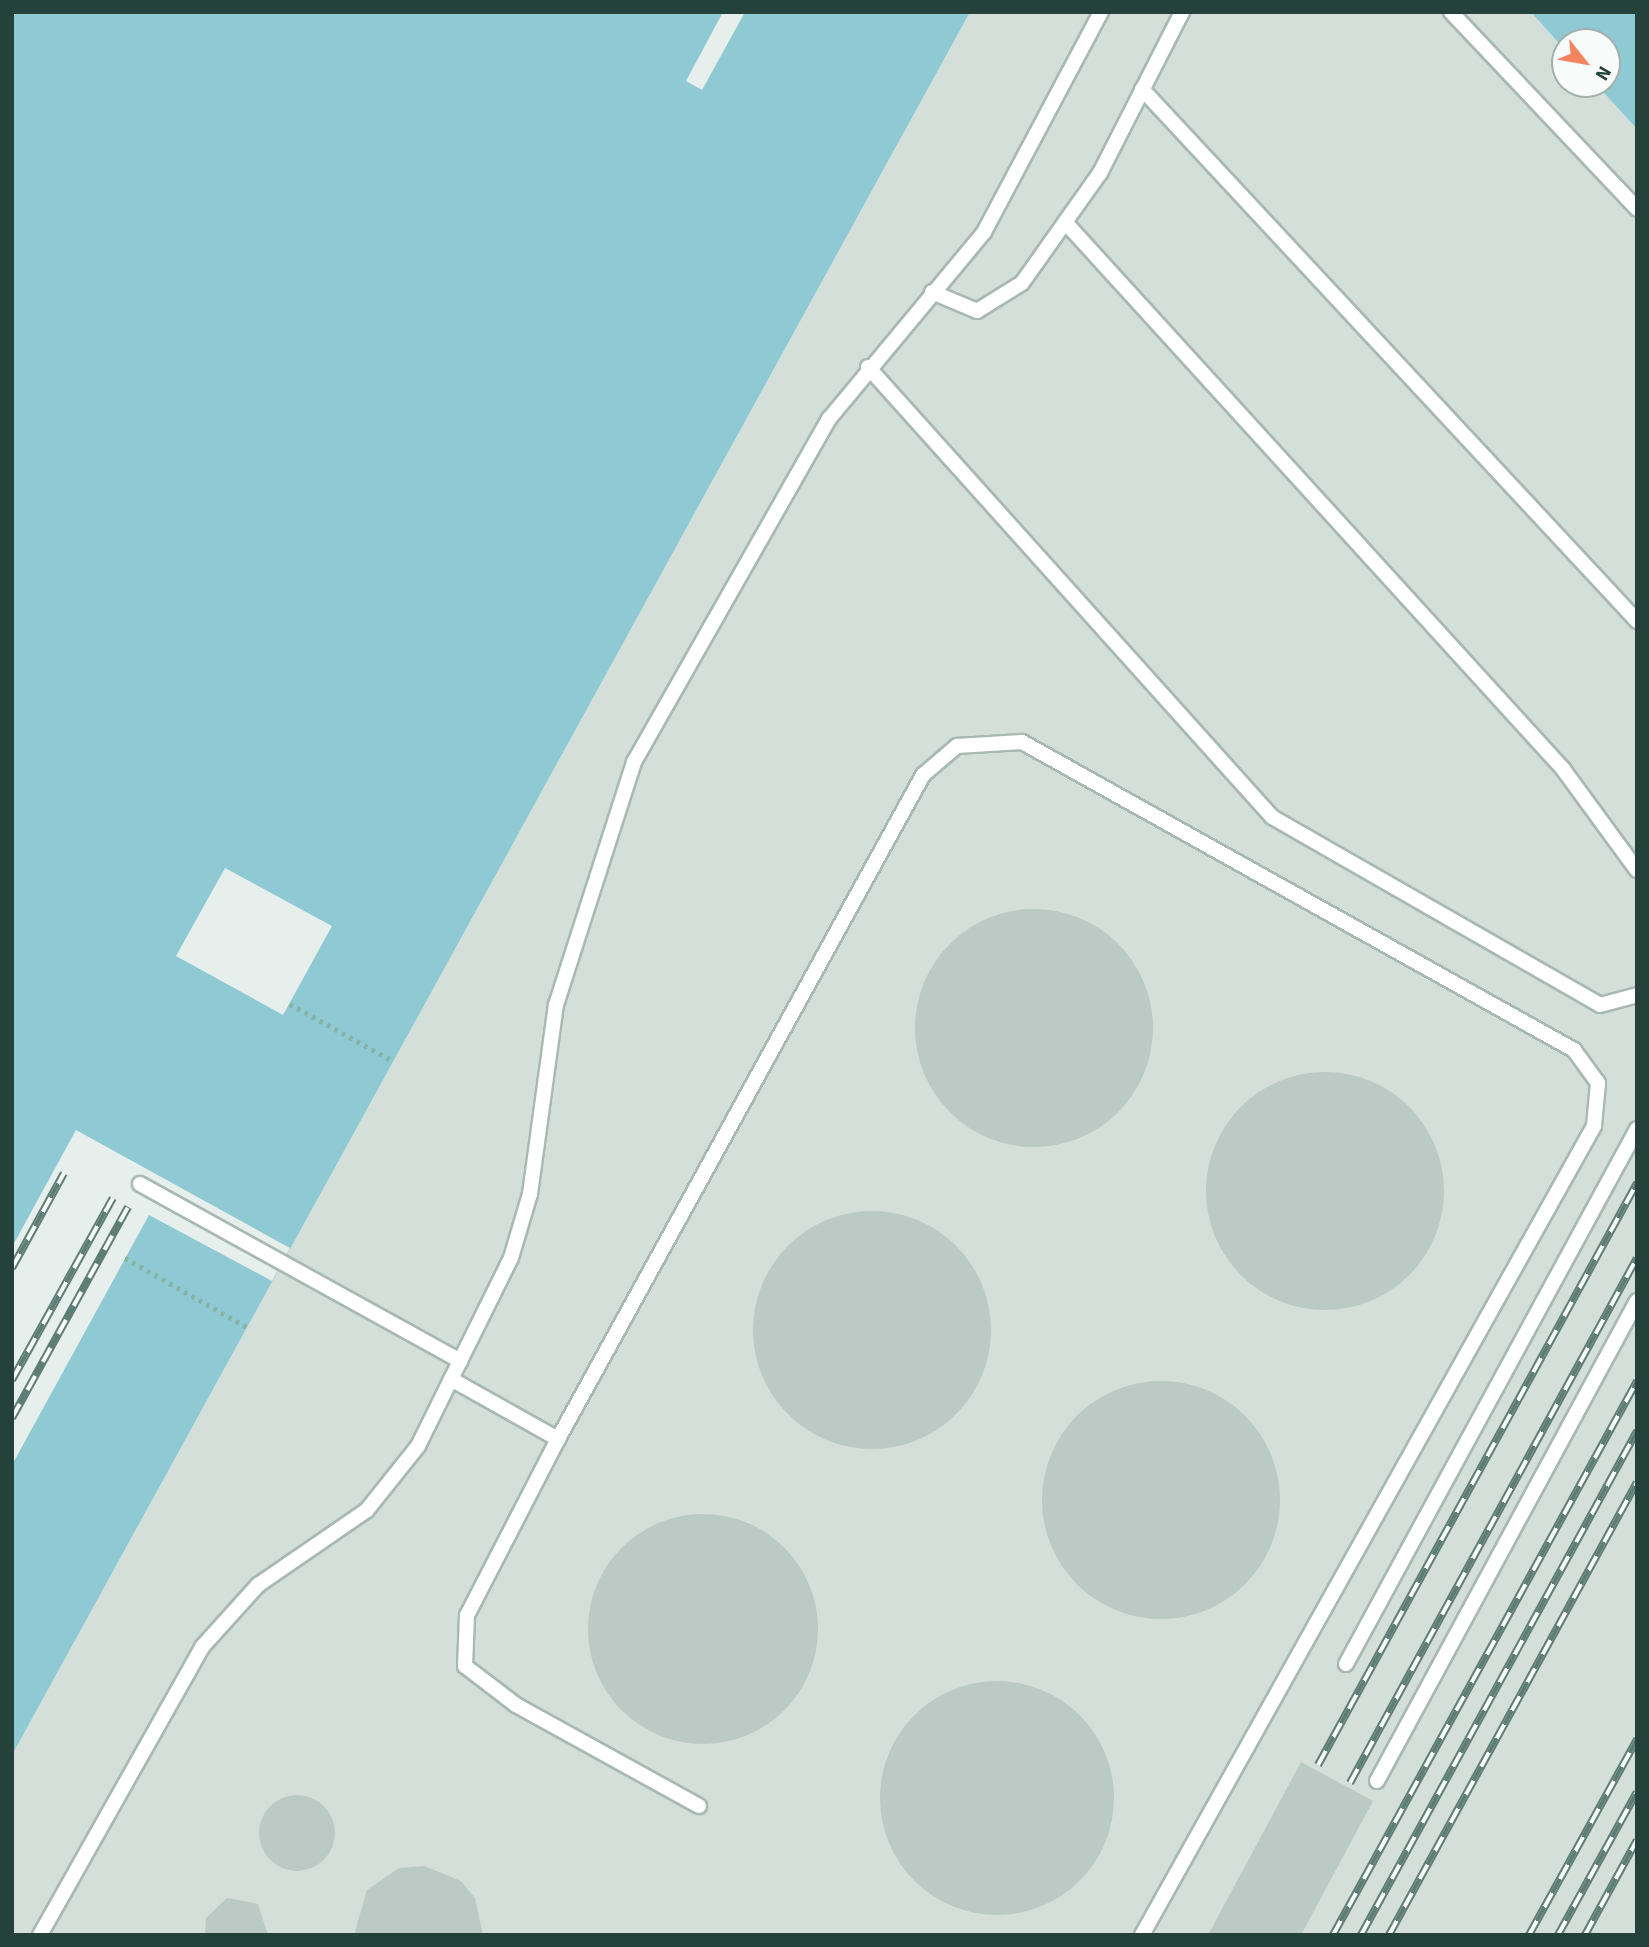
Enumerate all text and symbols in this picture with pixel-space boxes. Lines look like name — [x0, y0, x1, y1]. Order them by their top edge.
north arrow — [1551, 28, 1621, 98]
text: N — [1588, 61, 1618, 85]

